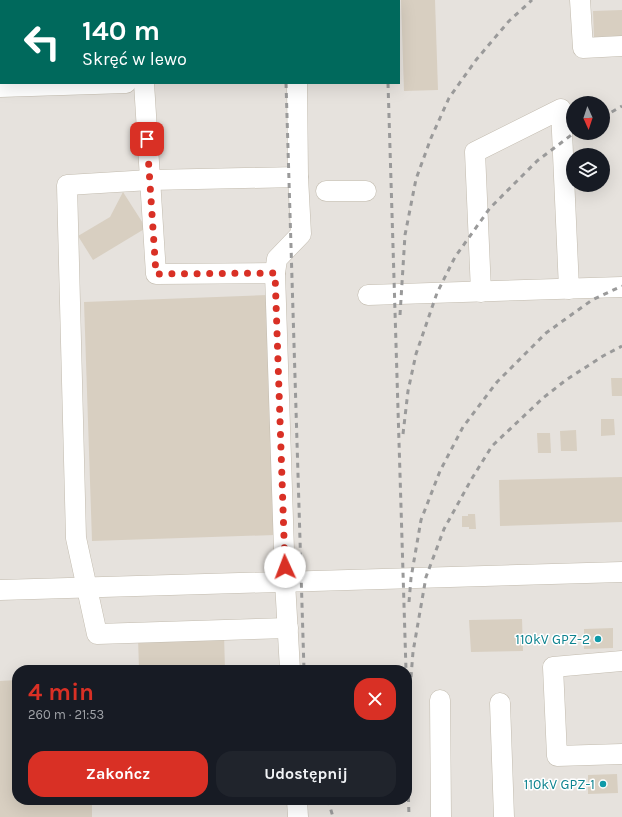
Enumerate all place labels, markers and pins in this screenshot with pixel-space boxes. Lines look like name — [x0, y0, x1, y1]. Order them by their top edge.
pin — [130, 122, 164, 156]
place label: 110kV GPZ-2 — [515, 631, 590, 648]
marker: 110kV GPZ-2 — [593, 634, 603, 644]
place label: 110kV GPZ-1 — [524, 776, 595, 793]
marker: 110kV GPZ-1 — [598, 779, 608, 789]

